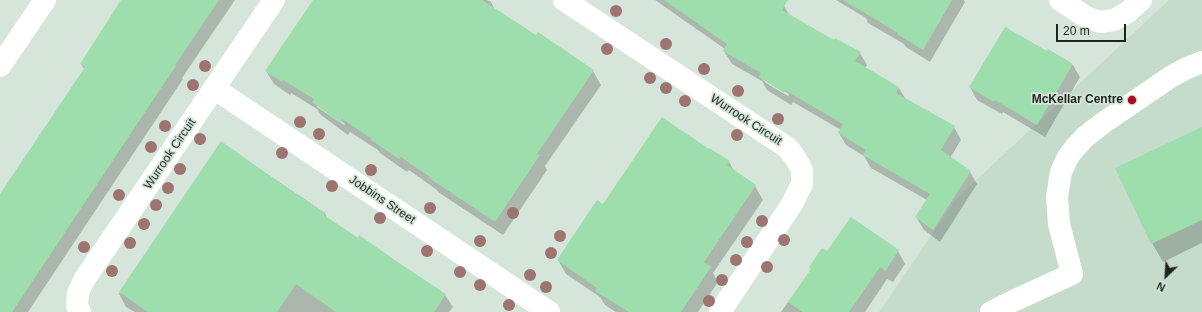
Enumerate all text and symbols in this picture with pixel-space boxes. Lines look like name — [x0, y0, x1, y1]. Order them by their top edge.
scale bar — [1058, 16, 1128, 42]
text: 20 m — [1063, 24, 1090, 38]
street label: Wurrook Circuit — [708, 92, 784, 148]
place label: McKellar Centre — [1032, 93, 1123, 107]
marker: McKellar Centre — [1126, 94, 1138, 106]
street label: Wurrook Circuit — [141, 116, 199, 192]
street label: Jobbins Street — [346, 173, 418, 227]
north arrow — [1146, 256, 1186, 296]
text: N — [1155, 280, 1167, 294]

